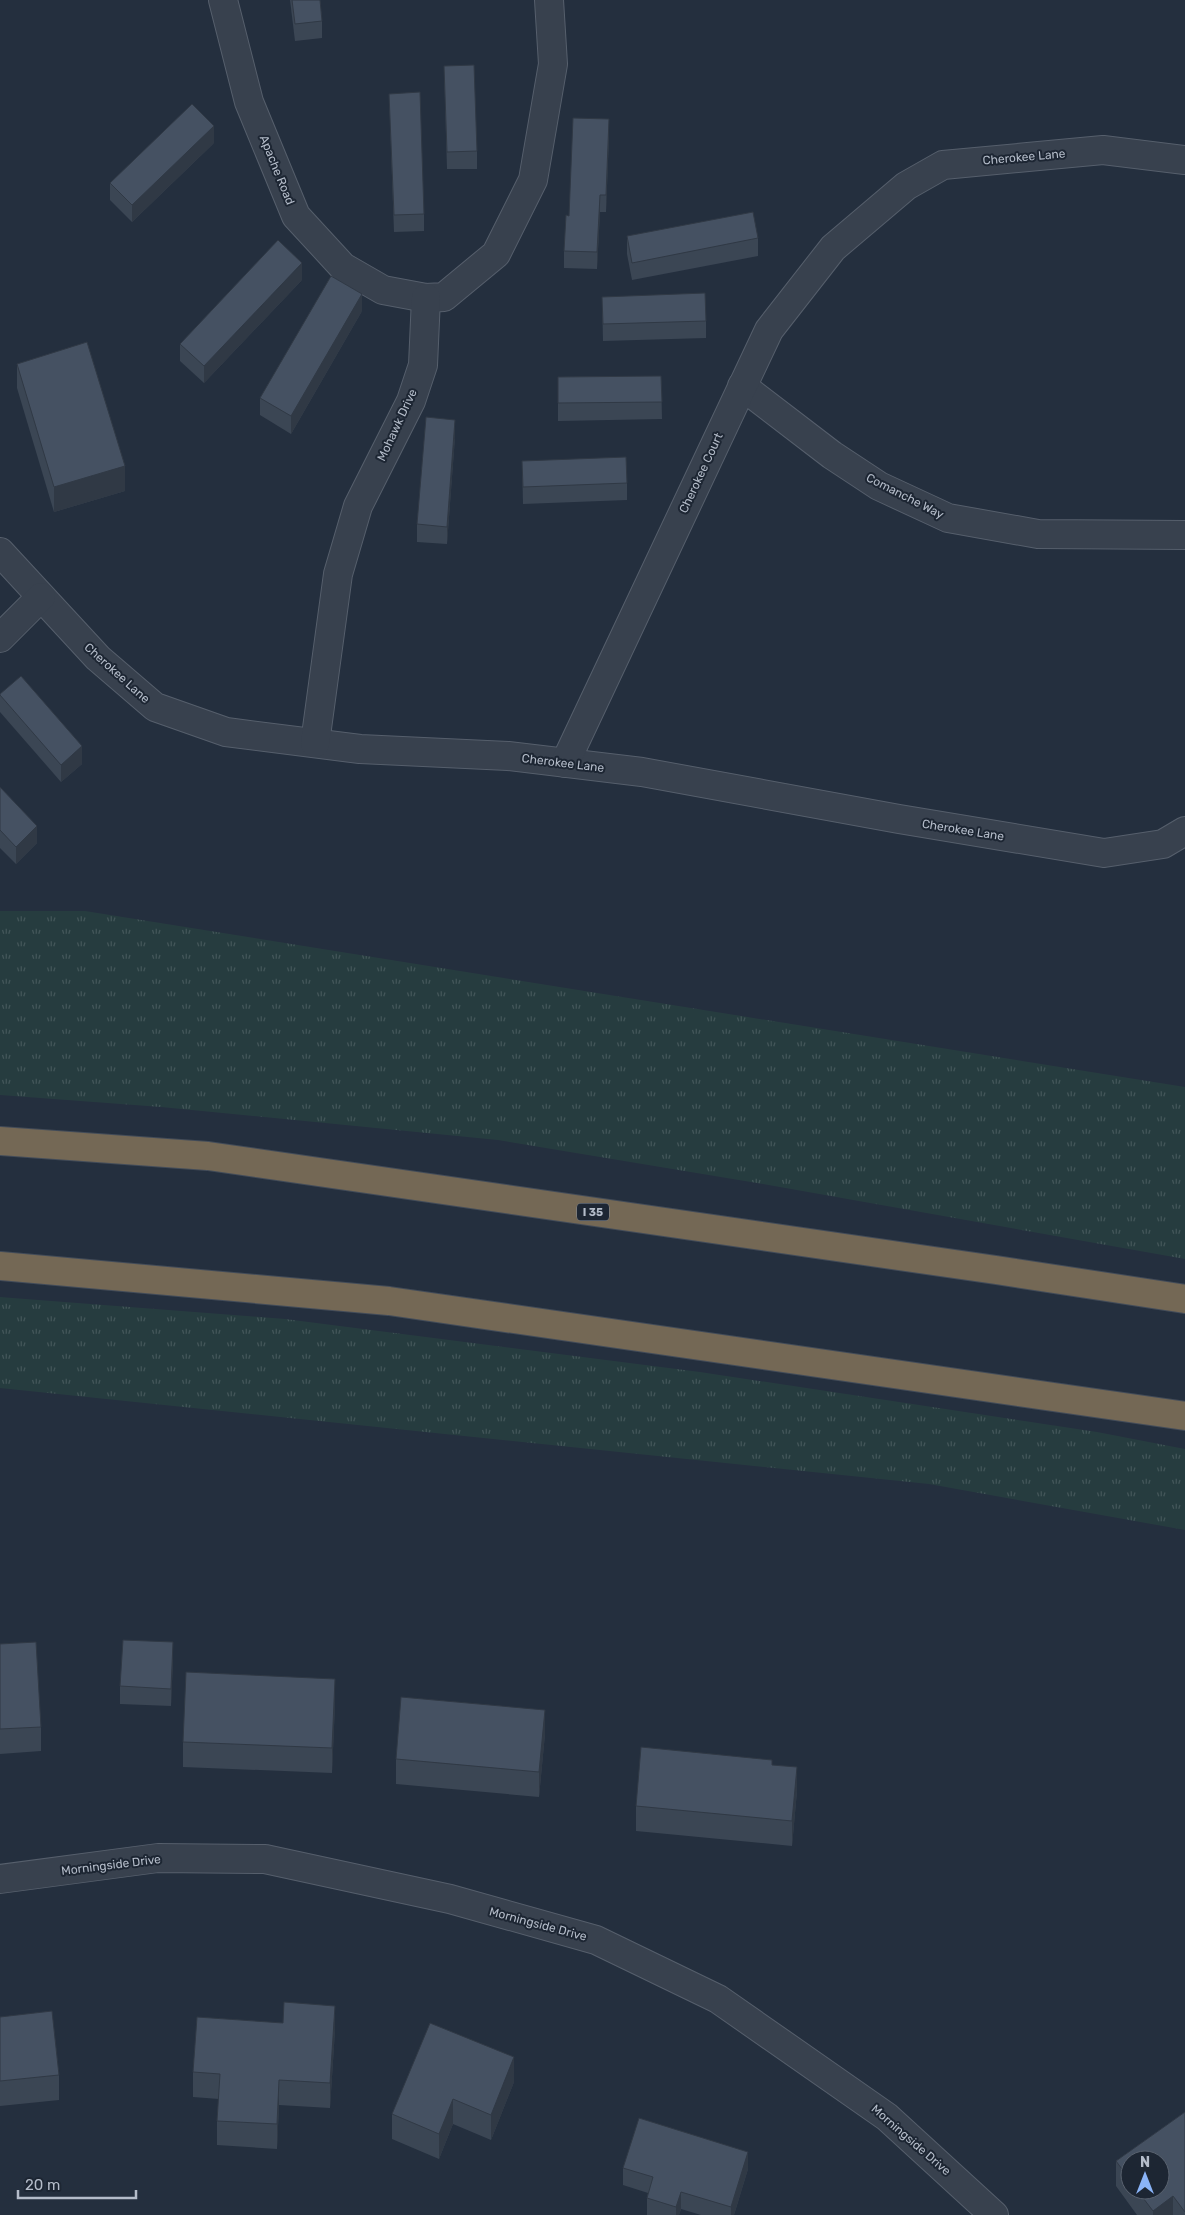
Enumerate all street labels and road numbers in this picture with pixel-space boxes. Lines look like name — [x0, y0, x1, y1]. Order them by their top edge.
street label: Apache Road — [257, 133, 297, 207]
street label: Cherokee Lane — [982, 146, 1066, 168]
street label: Mohawk Drive — [374, 387, 420, 463]
street label: Cherokee Court — [676, 430, 726, 515]
street label: Comanche Way — [864, 470, 947, 522]
street label: Cherokee Lane — [81, 640, 153, 706]
street label: Cherokee Lane — [521, 751, 605, 775]
street label: Cherokee Lane — [921, 817, 1005, 843]
road number: I 35 — [577, 1204, 609, 1220]
street label: Morningside Drive — [60, 1852, 162, 1878]
street label: Morningside Drive — [488, 1904, 589, 1944]
street label: Morningside Drive — [869, 2102, 954, 2178]

